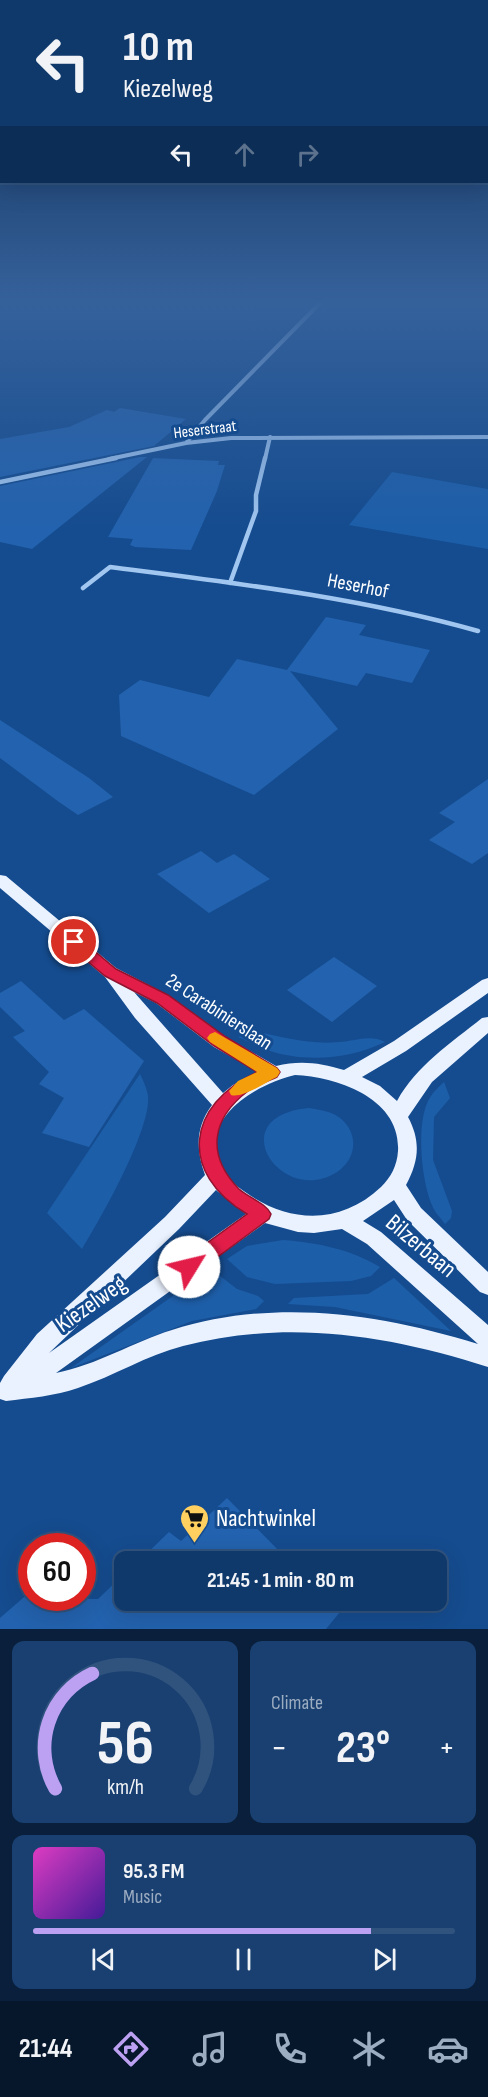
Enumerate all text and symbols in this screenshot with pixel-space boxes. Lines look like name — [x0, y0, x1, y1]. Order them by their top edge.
text: 10 m — [123, 22, 194, 73]
icon: left — [24, 24, 102, 102]
text: Kiezelweg — [123, 73, 213, 105]
icon: left — [165, 138, 198, 171]
icon: ahead — [228, 138, 261, 171]
icon: right — [291, 138, 324, 171]
street label: Heserstraat — [172, 417, 238, 443]
street label: Heserhof — [325, 568, 391, 604]
pin — [48, 916, 99, 967]
icon: arrive — [57, 925, 90, 958]
street label: 2e Carabinierslaan — [161, 969, 277, 1055]
street label: Bilzerbaan — [380, 1208, 462, 1284]
position arrow — [157, 1235, 221, 1299]
street label: Kiezelweg — [50, 1269, 132, 1339]
supermarket icon: Nachtwinkel — [179, 1502, 211, 1544]
place label: Nachtwinkel — [216, 1504, 316, 1533]
speed limit sign: 60 — [18, 1533, 96, 1611]
text: 21:45 · 1 min · 80 m — [207, 1567, 354, 1594]
text: Climate — [271, 1691, 323, 1715]
text: 56 — [97, 1707, 153, 1782]
text: 23° — [336, 1721, 390, 1776]
text: − — [271, 1728, 287, 1768]
text: + — [439, 1728, 455, 1768]
text: km/h — [106, 1775, 144, 1800]
text: 95.3 FM — [123, 1858, 185, 1885]
text: Music — [123, 1885, 162, 1909]
icon: previous — [87, 1943, 120, 1976]
icon: pause — [227, 1943, 260, 1976]
icon: next — [368, 1943, 401, 1976]
icon: directions — [110, 2028, 152, 2070]
icon: music — [189, 2028, 231, 2070]
icon: phone — [269, 2028, 311, 2070]
icon: climate — [348, 2028, 390, 2070]
icon: car — [427, 2028, 469, 2070]
text: 21:44 — [19, 2033, 72, 2065]

